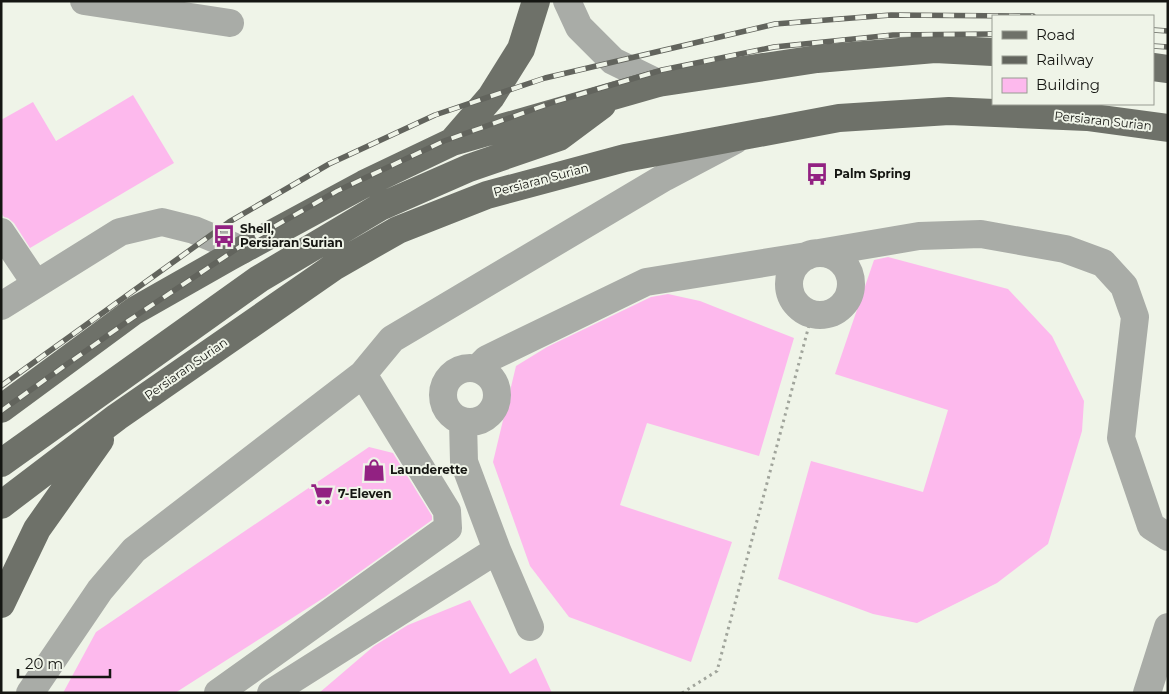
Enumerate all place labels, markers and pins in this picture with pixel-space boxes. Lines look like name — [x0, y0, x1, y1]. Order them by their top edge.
bus stop icon: Palm Spring — [804, 161, 830, 187]
place label: Palm Spring — [834, 166, 911, 181]
place label: Shell, Persiaran Surian — [240, 221, 343, 250]
bus stop icon: Shell, Persiaran Surian — [211, 223, 237, 249]
shop icon: Launderette — [361, 457, 387, 483]
place label: Launderette — [390, 462, 468, 477]
supermarket icon: 7-Eleven — [309, 481, 335, 507]
place label: 7-Eleven — [338, 486, 391, 501]

